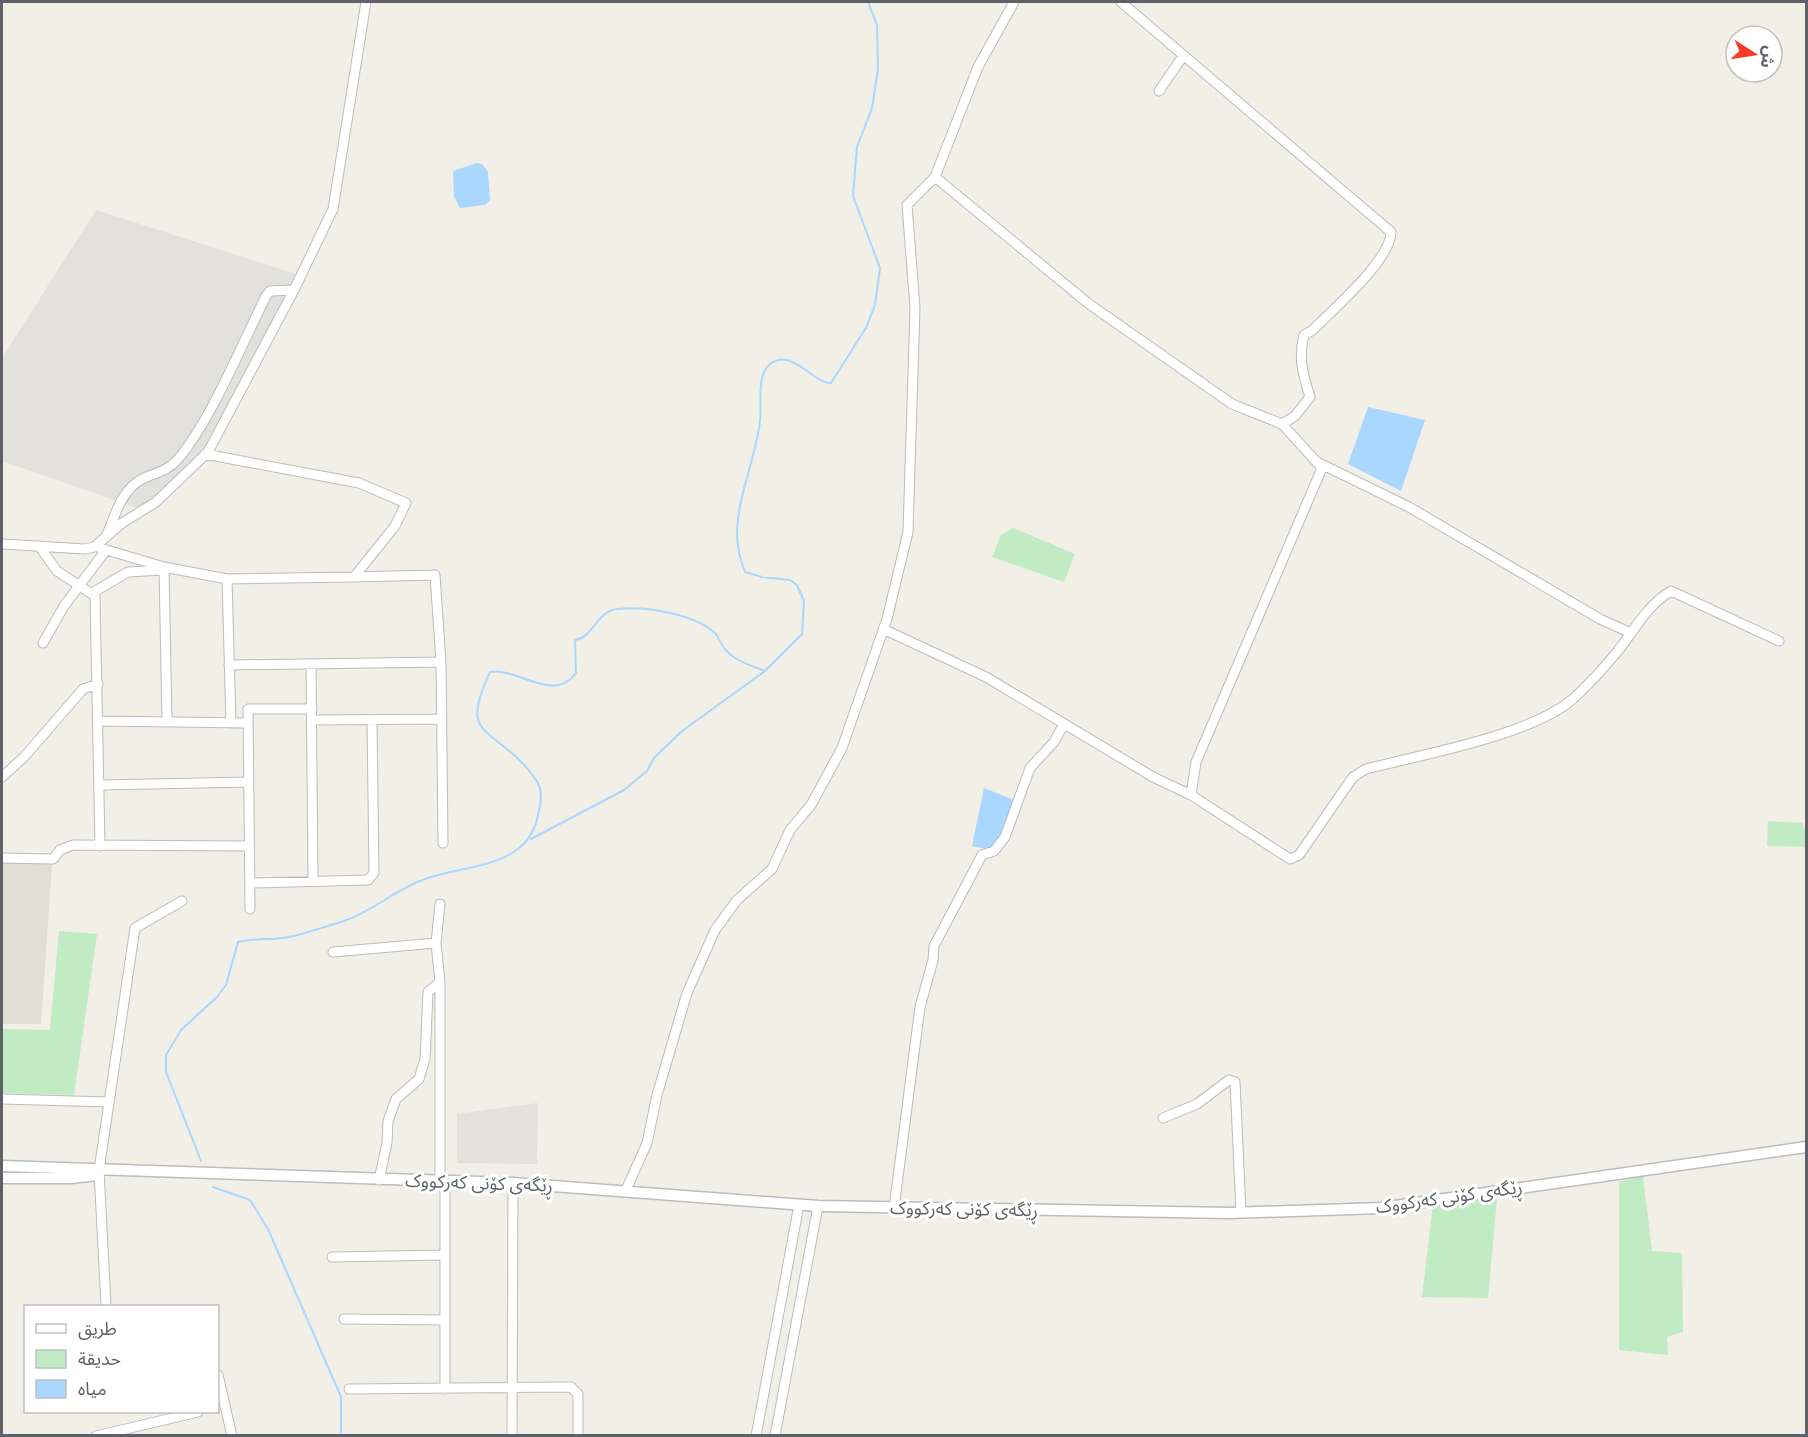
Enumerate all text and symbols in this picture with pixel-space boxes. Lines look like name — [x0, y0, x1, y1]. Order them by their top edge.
north arrow — [1724, 24, 1784, 84]
text: ش — [1757, 44, 1780, 70]
street label: ڕێگەی کۆنی کەرکووک — [405, 1169, 553, 1200]
street label: ڕێگەی کۆنی کەرکووک — [1374, 1176, 1524, 1222]
street label: ڕێگەی کۆنی کەرکووک — [890, 1197, 1038, 1225]
legend — [24, 1305, 219, 1413]
text: طريق — [78, 1318, 117, 1340]
text: حديقة — [78, 1348, 121, 1369]
text: مياه — [78, 1378, 107, 1399]

